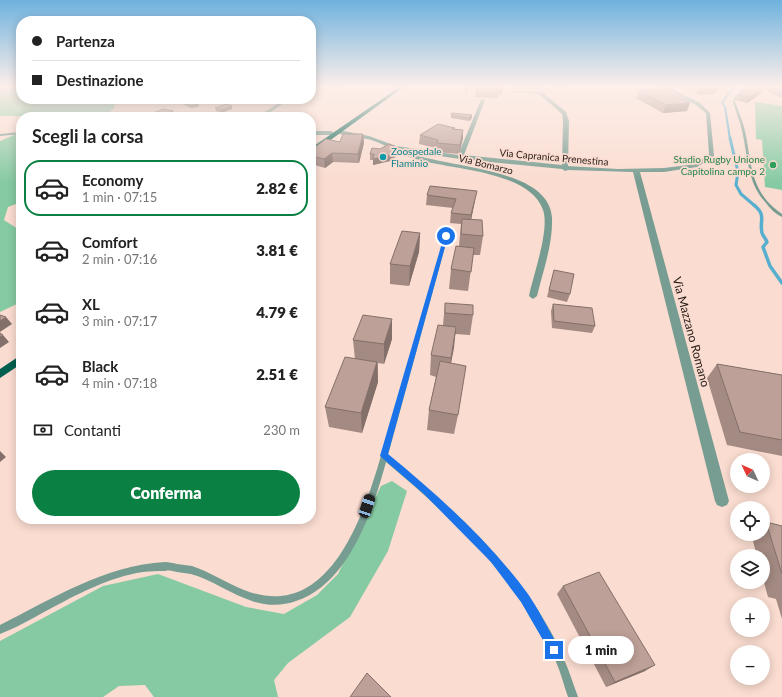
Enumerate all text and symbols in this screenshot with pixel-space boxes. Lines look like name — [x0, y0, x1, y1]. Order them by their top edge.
text: Partenza — [56, 32, 115, 50]
text: Destinazione — [56, 71, 143, 89]
text: Scegli la corsa — [32, 125, 143, 147]
place label: Zoospedale Flaminio — [391, 145, 442, 169]
street label: Via Capranica Prenestina — [499, 146, 609, 168]
street label: Via Bomarzo — [458, 151, 515, 177]
marker: Zoospedale Flaminio — [378, 152, 388, 162]
place label: Stadio Rugby Unione Capitolina campo 2 — [674, 153, 765, 177]
marker: Stadio Rugby Unione Capitolina campo 2 — [768, 160, 778, 170]
icon: car — [34, 170, 70, 206]
text: Economy — [82, 171, 143, 189]
text: 2.82 € — [256, 179, 298, 197]
text: 1 min · 07:15 — [82, 189, 157, 205]
route start — [437, 227, 455, 245]
icon: car — [34, 232, 70, 268]
text: Comfort — [82, 233, 138, 251]
text: 3.81 € — [256, 241, 298, 259]
text: 2 min · 07:16 — [82, 251, 157, 267]
street label: Via Mazzano Romano — [670, 275, 713, 389]
icon: car — [34, 294, 70, 330]
text: XL — [82, 295, 100, 313]
text: 4.79 € — [256, 303, 298, 321]
text: 3 min · 07:17 — [82, 313, 157, 329]
icon: car — [34, 356, 70, 392]
text: Black — [82, 357, 118, 375]
text: 2.51 € — [256, 365, 298, 383]
text: 4 min · 07:18 — [82, 375, 157, 391]
icon: cash — [32, 419, 54, 441]
text: Contanti — [64, 421, 121, 439]
text: 230 m — [263, 422, 300, 438]
north arrow — [730, 453, 770, 493]
map controls — [730, 453, 770, 685]
button: Conferma — [32, 470, 300, 516]
car — [358, 493, 376, 519]
button: locate — [730, 501, 770, 541]
button: layers — [730, 549, 770, 589]
button: + — [730, 597, 770, 637]
callout: 1 min — [568, 636, 634, 664]
route end — [545, 641, 563, 659]
text: 1 min — [585, 642, 617, 658]
button: − — [730, 645, 770, 685]

